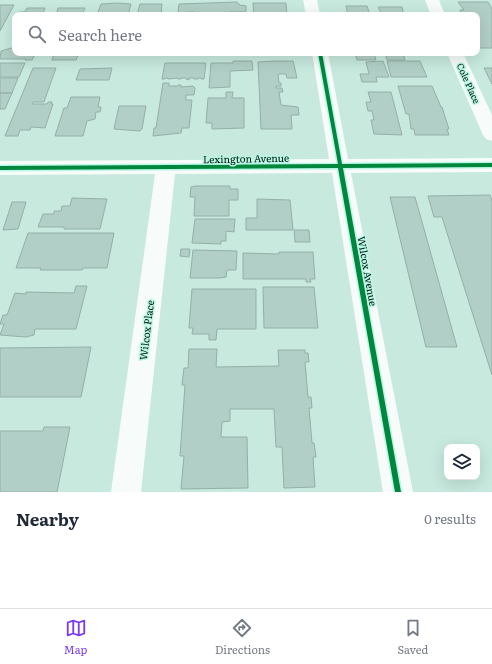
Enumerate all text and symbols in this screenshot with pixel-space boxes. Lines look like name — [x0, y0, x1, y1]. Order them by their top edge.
search box — [12, 12, 480, 56]
icon: search — [26, 23, 48, 45]
text: Search here — [58, 23, 142, 46]
street label: Cole Place — [454, 60, 484, 106]
street label: Lexington Avenue — [203, 150, 289, 166]
street label: Wilcox Avenue — [354, 235, 382, 307]
street label: Wilcox Place — [135, 299, 157, 361]
map controls — [444, 444, 480, 480]
button: layers — [444, 444, 480, 480]
text: Nearby — [16, 506, 79, 531]
text: 0 results — [424, 509, 476, 528]
tab: Map — [64, 617, 87, 657]
tab: Directions — [215, 617, 270, 657]
tab: Saved — [398, 617, 428, 657]

